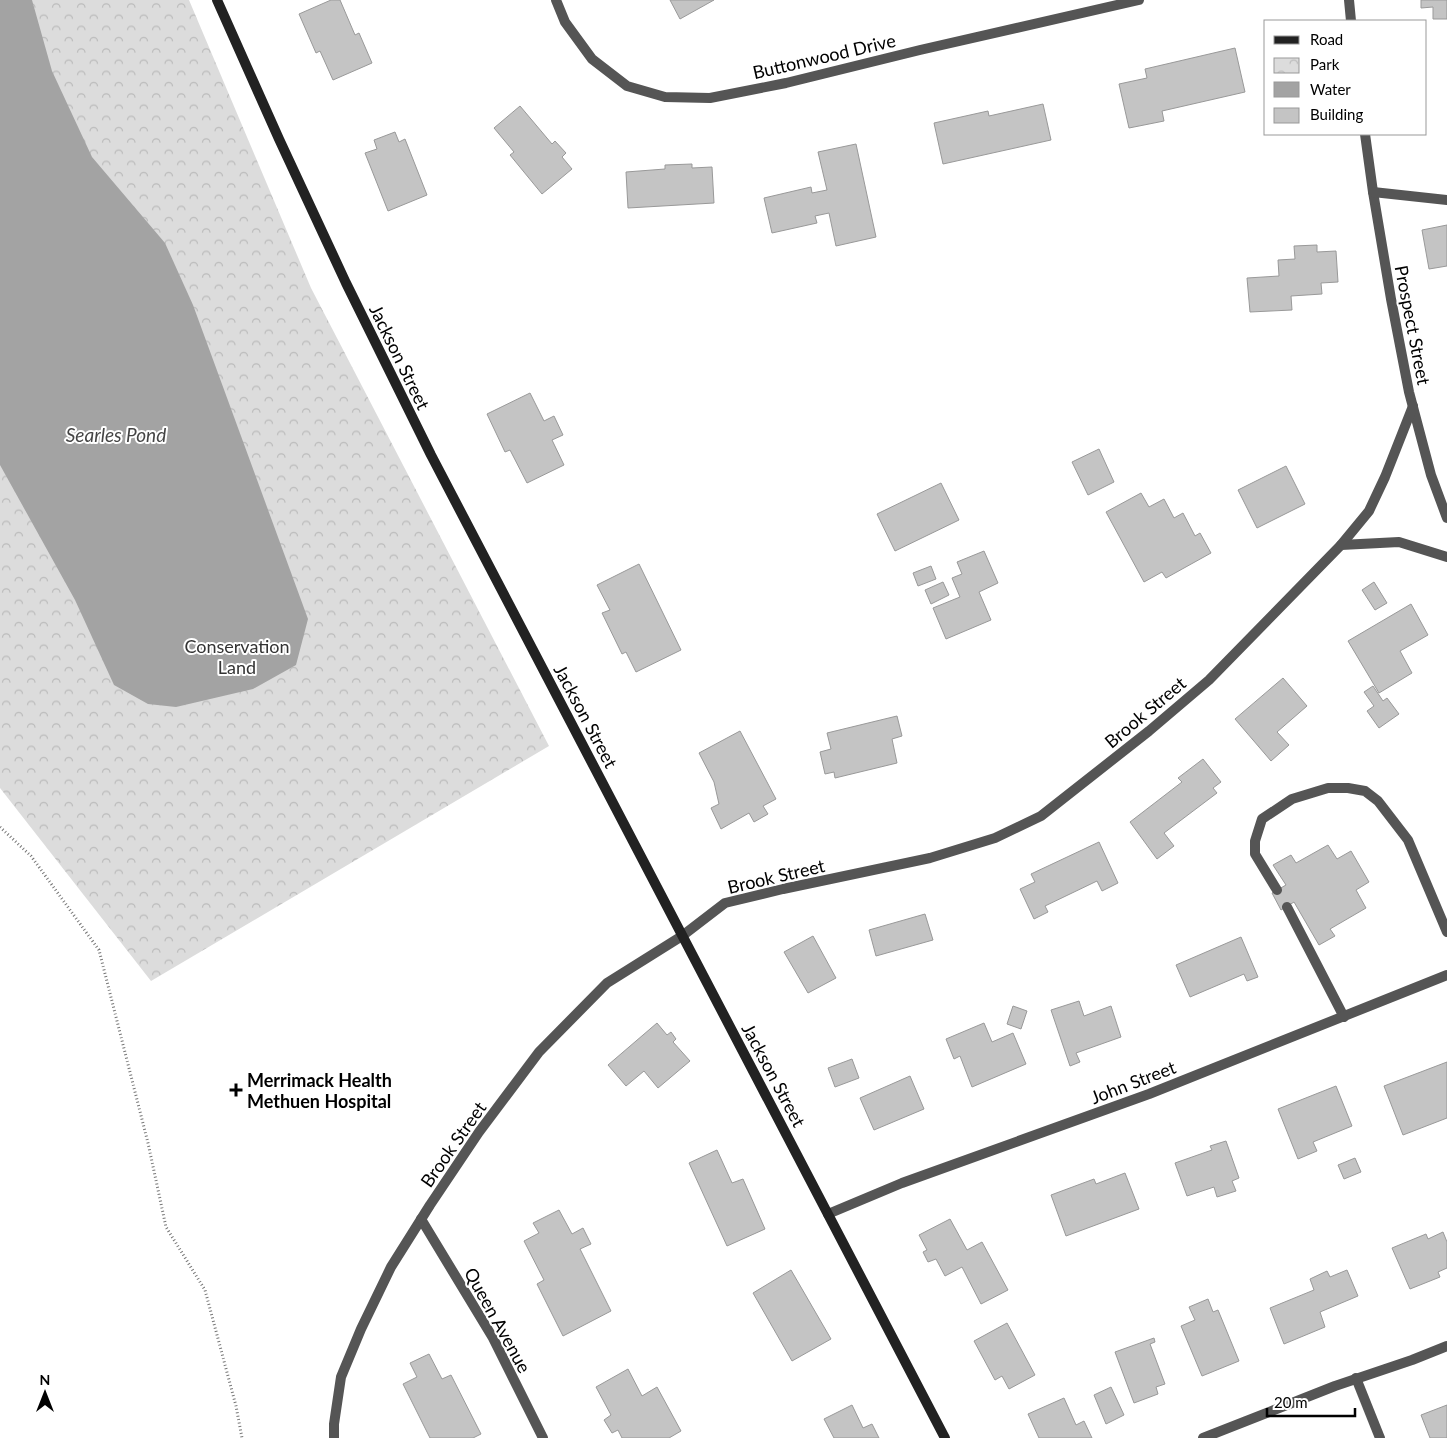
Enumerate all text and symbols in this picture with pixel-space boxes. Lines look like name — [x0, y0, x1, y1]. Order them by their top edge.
legend — [1264, 20, 1427, 135]
street label: Buttonwood Drive — [750, 29, 898, 83]
text: Road — [1310, 30, 1343, 48]
text: Park — [1310, 55, 1340, 73]
text: Water — [1310, 80, 1351, 98]
text: Building — [1310, 105, 1363, 123]
street label: Prospect Street — [1391, 263, 1435, 387]
street label: Jackson Street — [365, 301, 435, 414]
water label: Searles Pond — [66, 423, 166, 446]
park label: Conservation Land — [184, 635, 290, 678]
street label: Jackson Street — [550, 661, 623, 772]
street label: Brook Street — [1100, 671, 1190, 752]
street label: Brook Street — [725, 854, 827, 898]
street label: Jackson Street — [738, 1020, 811, 1131]
street label: John Street — [1087, 1055, 1179, 1108]
place label: Merrimack Health Methuen Hospital — [247, 1069, 392, 1112]
marker: Merrimack Health Methuen Hospital — [229, 1083, 243, 1097]
street label: Brook Street — [416, 1097, 491, 1191]
street label: Queen Avenue — [460, 1264, 536, 1376]
north arrow — [20, 1368, 70, 1418]
text: N — [40, 1371, 50, 1388]
scale bar — [1267, 1386, 1354, 1418]
text: 20 m — [1274, 1393, 1308, 1411]

